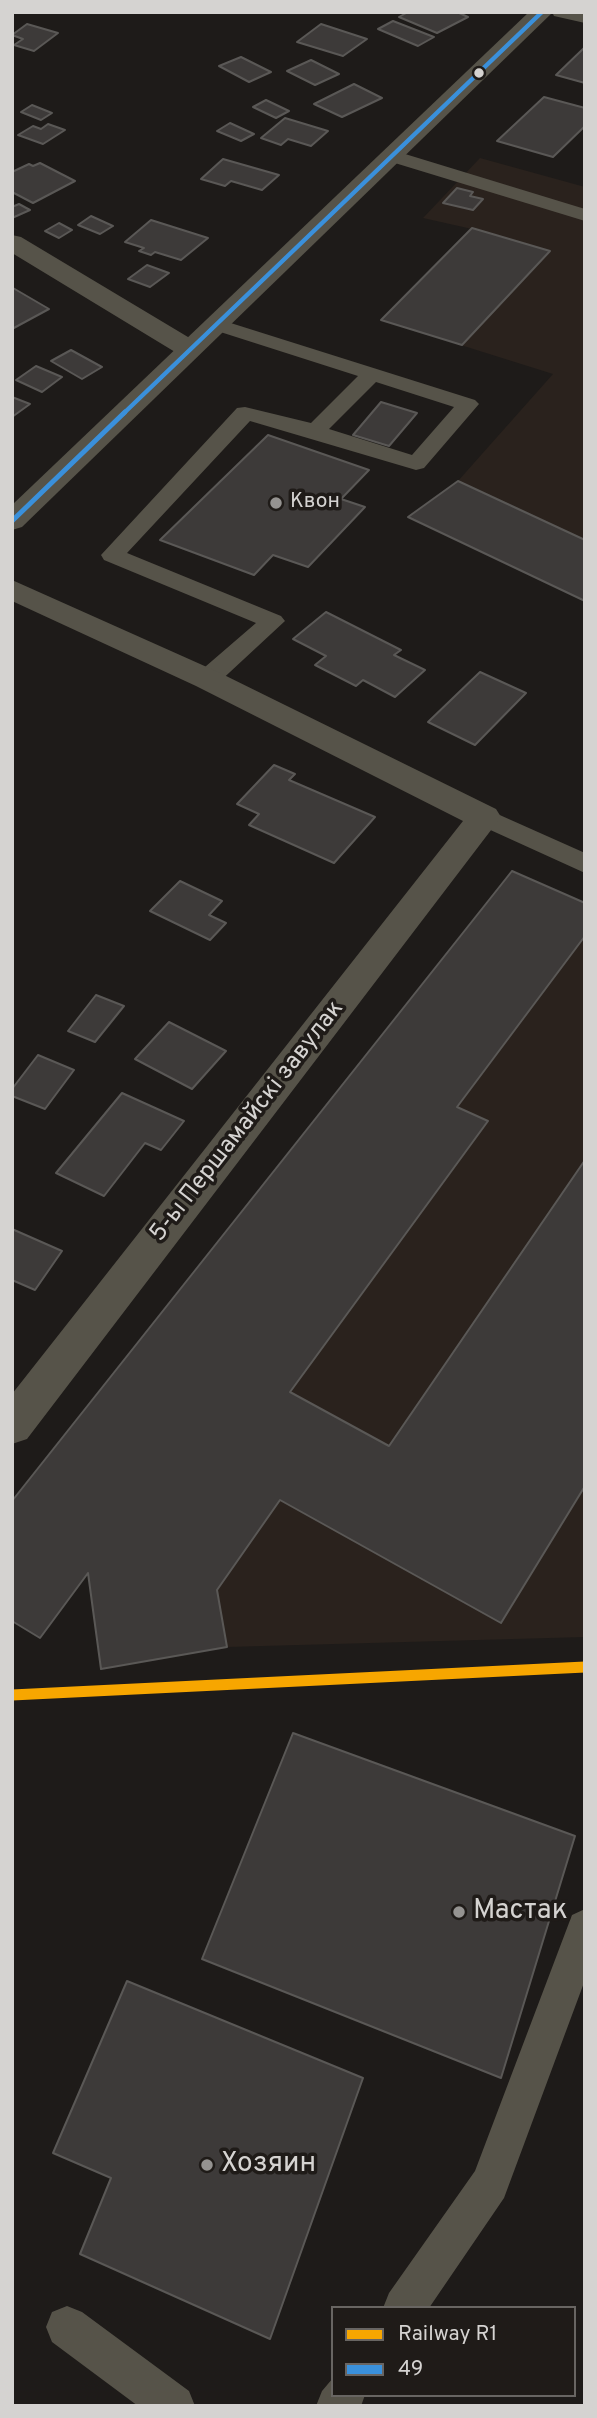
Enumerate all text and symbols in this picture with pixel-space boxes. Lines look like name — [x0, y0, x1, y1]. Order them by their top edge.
unlabelled marker — [472, 66, 486, 80]
place label: Квон — [290, 490, 340, 516]
marker: Квон — [268, 495, 284, 511]
street label: 5-ы Першамайскі завулак — [145, 996, 351, 1248]
place label: Мастак — [473, 1895, 568, 1929]
marker: Мастак — [451, 1904, 467, 1920]
place label: Хозяин — [221, 2148, 316, 2182]
marker: Хозяин — [199, 2157, 215, 2173]
legend — [331, 2306, 576, 2397]
text: Railway R1 — [398, 2321, 497, 2348]
text: 49 — [398, 2356, 423, 2383]

